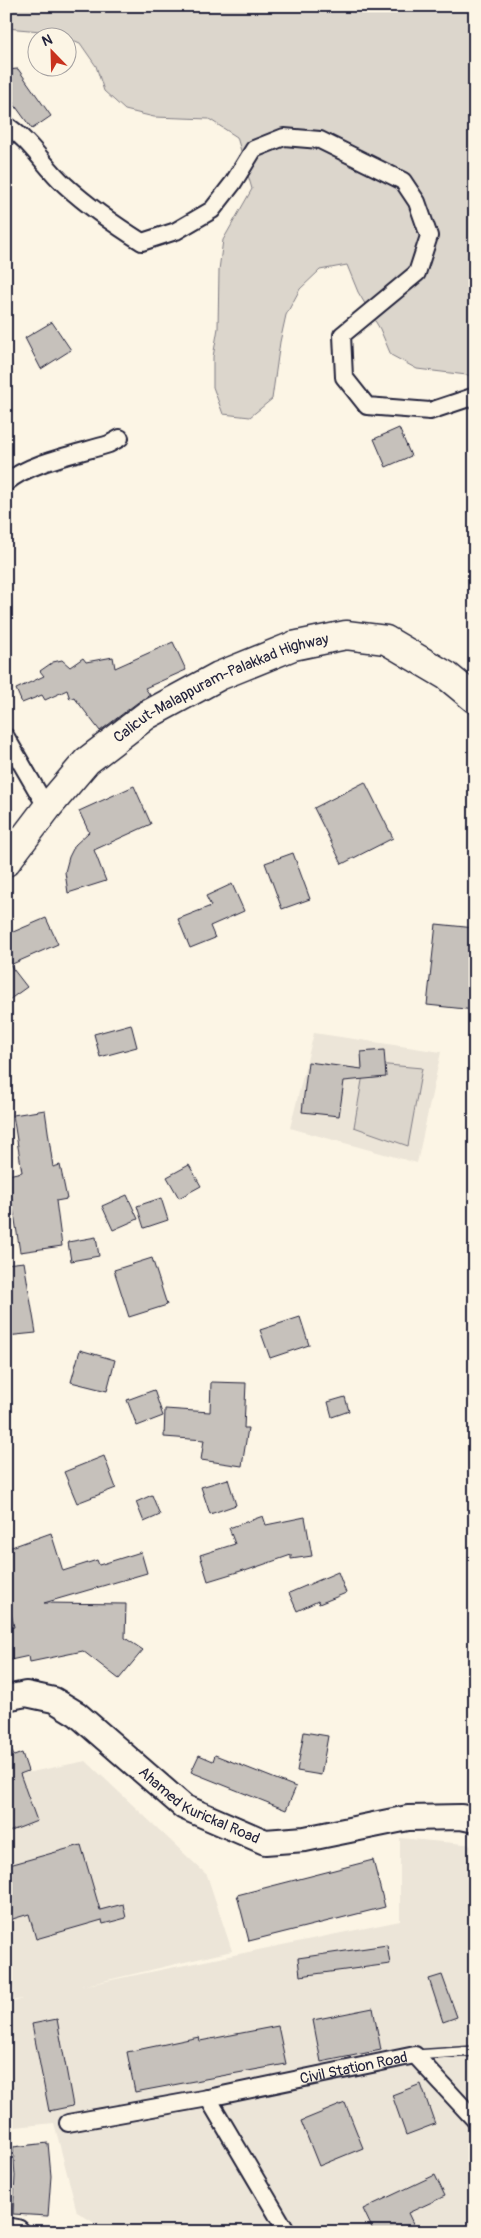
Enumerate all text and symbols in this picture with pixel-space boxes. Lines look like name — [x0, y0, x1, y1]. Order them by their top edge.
north arrow — [28, 28, 78, 78]
text: N — [39, 31, 55, 50]
street label: Calicut-Malappuram-Palakkad Highway — [109, 629, 331, 747]
street label: Ahamed Kurickal Road — [135, 1762, 263, 1848]
street label: Civil Station Road — [298, 2047, 409, 2088]

